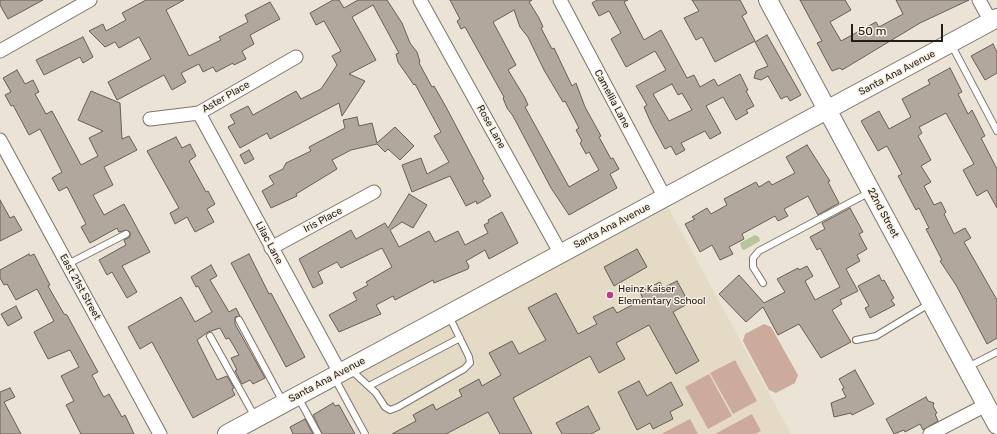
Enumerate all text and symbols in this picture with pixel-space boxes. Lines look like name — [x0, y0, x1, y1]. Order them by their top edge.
scale bar — [853, 16, 945, 42]
text: 50 m — [858, 24, 886, 38]
street label: Santa Ana Avenue — [856, 48, 938, 98]
street label: Camellia Lane — [592, 68, 632, 130]
street label: Aster Place — [200, 79, 252, 115]
street label: Rose Lane — [474, 103, 508, 151]
street label: 22nd Street — [865, 186, 901, 240]
street label: Santa Ana Avenue — [571, 201, 653, 251]
street label: Iris Place — [302, 205, 344, 235]
street label: Lilac Lane — [253, 220, 285, 266]
street label: East 21st Street — [57, 252, 103, 322]
place label: Heinz Kaiser Elementary School — [618, 283, 706, 306]
marker: Heinz Kaiser Elementary School — [605, 290, 615, 300]
street label: Santa Ana Avenue — [286, 355, 368, 405]

